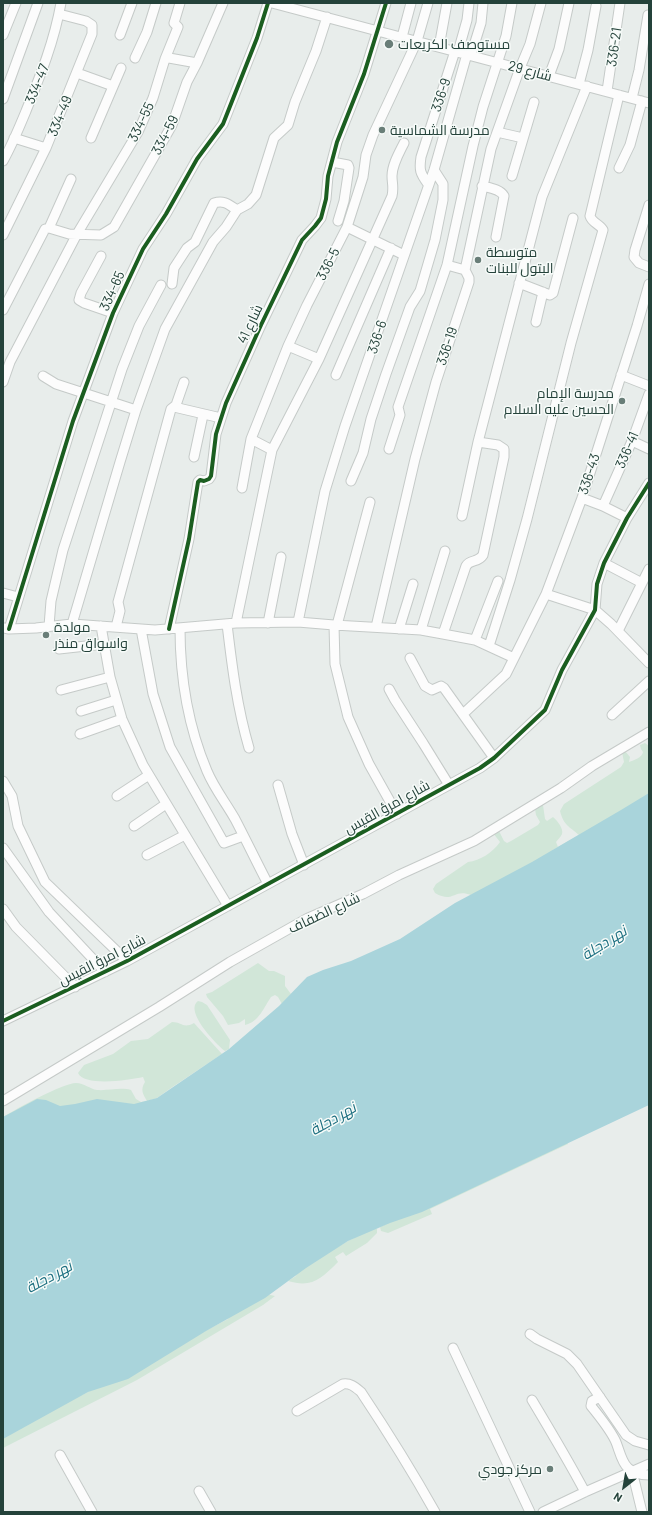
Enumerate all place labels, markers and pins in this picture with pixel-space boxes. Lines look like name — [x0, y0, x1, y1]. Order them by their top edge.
place label: مستوصف الكريعات — [398, 36, 510, 52]
marker: مستوصف الكريعات — [383, 38, 395, 50]
place label: مدرسة الشماسية — [390, 122, 490, 138]
marker: مدرسة الشماسية — [377, 125, 387, 135]
place label: متوسطة البتول للبنات — [486, 244, 554, 276]
marker: متوسطة البتول للبنات — [473, 255, 483, 265]
place label: مدرسة الإمام الحسين عليه السلام — [504, 385, 614, 418]
marker: مدرسة الإمام الحسين عليه السلام — [617, 396, 627, 406]
place label: مولدة واسواق منذر — [54, 619, 128, 652]
marker: مولدة واسواق منذر — [41, 630, 51, 640]
place label: مركز جودي — [478, 1461, 542, 1477]
marker: مركز جودي — [545, 1464, 555, 1474]

